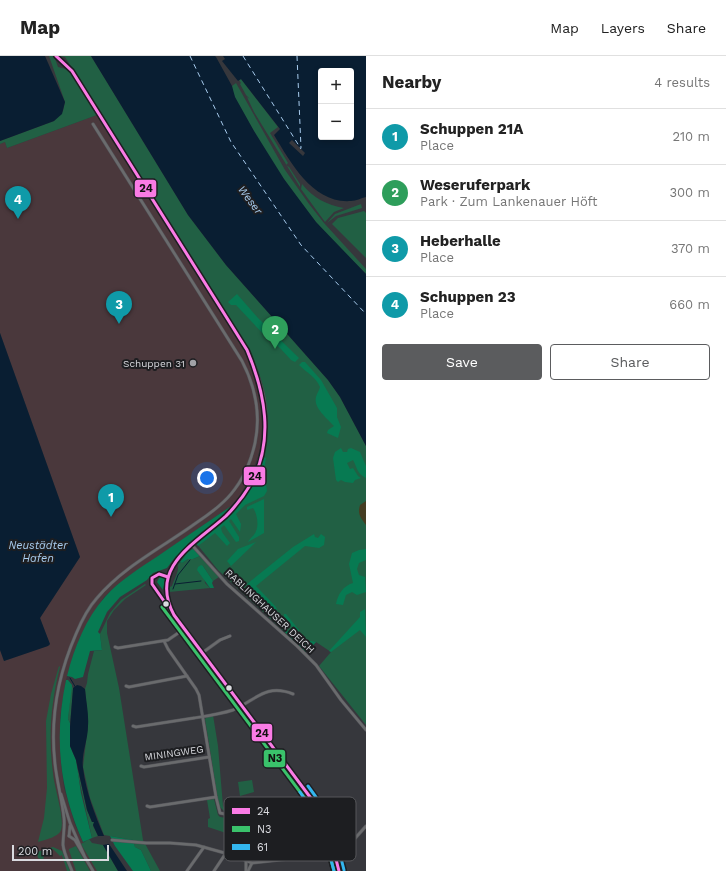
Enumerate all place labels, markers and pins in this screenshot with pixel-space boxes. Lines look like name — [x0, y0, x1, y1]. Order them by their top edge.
pin: 4 — [5, 186, 31, 219]
pin: 3 — [106, 291, 132, 324]
pin: 2 — [262, 316, 288, 349]
place label: Schuppen 31 — [123, 358, 185, 369]
marker: Schuppen 31 — [188, 358, 198, 368]
pin: 1 — [98, 484, 124, 517]
unlabelled marker — [161, 599, 171, 609]
unlabelled marker — [224, 683, 234, 693]

